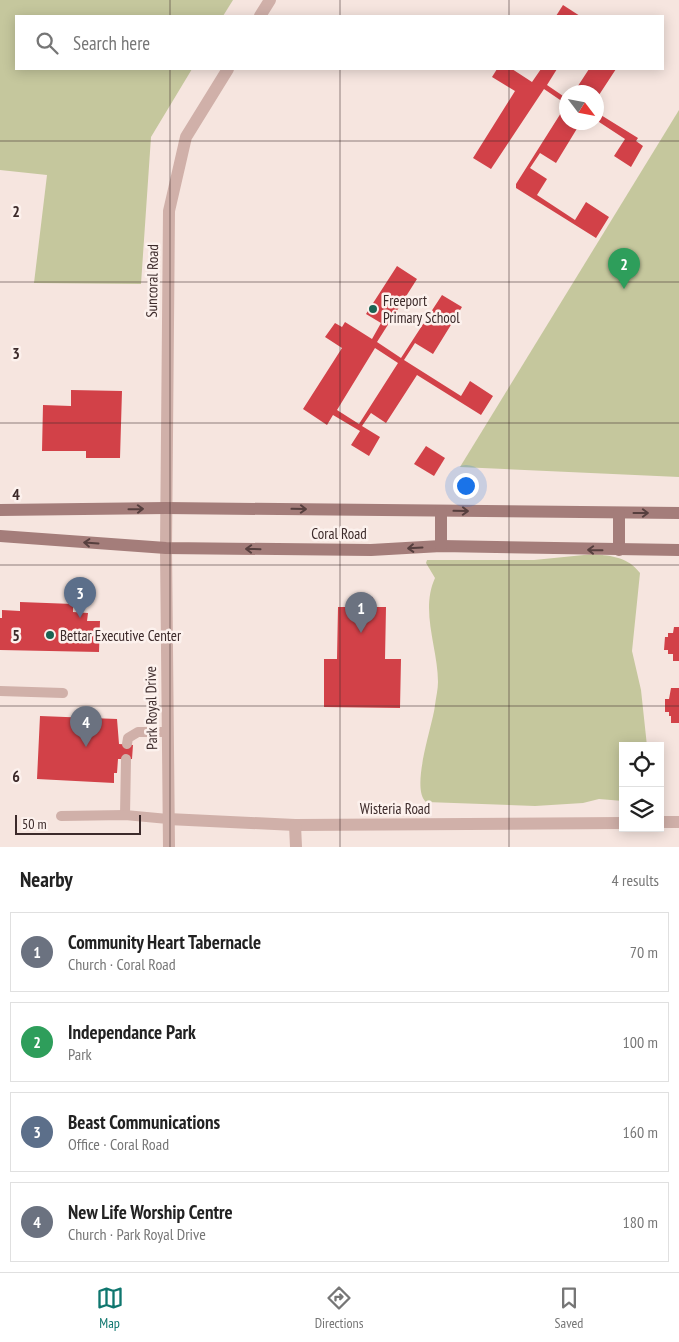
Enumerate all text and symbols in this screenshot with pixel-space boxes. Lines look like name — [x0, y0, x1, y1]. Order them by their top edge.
search box — [15, 15, 664, 70]
icon: search — [33, 29, 61, 57]
text: Search here — [73, 31, 150, 55]
north arrow — [559, 85, 604, 130]
text: 2 — [12, 201, 20, 221]
street label: Suncoral Road — [142, 244, 162, 318]
pin: 2 — [608, 248, 640, 289]
place label: Freeport Primary School — [383, 291, 460, 327]
marker: Freeport Primary School — [367, 303, 379, 315]
text: 3 — [12, 343, 20, 363]
your location — [453, 473, 479, 499]
text: 4 — [12, 484, 20, 504]
one-way arrow — [128, 504, 144, 513]
one-way arrow — [290, 505, 306, 514]
one-way arrow — [452, 506, 469, 516]
one-way arrow — [632, 508, 649, 518]
street label: Coral Road — [311, 524, 367, 543]
one-way arrow — [83, 538, 99, 547]
one-way arrow — [408, 543, 424, 552]
one-way arrow — [245, 544, 262, 554]
one-way arrow — [588, 545, 604, 555]
pin: 3 — [64, 577, 96, 618]
pin: 1 — [345, 592, 377, 633]
text: 5 — [12, 625, 20, 645]
place label: Bettar Executive Center — [60, 626, 182, 645]
marker: Bettar Executive Center — [44, 629, 56, 641]
street label: Park Royal Drive — [141, 666, 161, 750]
pin: 4 — [70, 706, 102, 747]
map controls — [619, 742, 664, 832]
button: locate — [619, 742, 664, 787]
text: 6 — [12, 766, 20, 786]
button: layers — [619, 787, 664, 832]
street label: Wisteria Road — [360, 799, 430, 818]
scale bar — [15, 812, 141, 835]
text: 50 m — [22, 815, 47, 833]
text: Nearby — [20, 866, 73, 893]
text: 4 results — [612, 870, 659, 890]
text: Community Heart Tabernacle — [68, 930, 261, 954]
text: 1 — [33, 942, 41, 962]
text: 70 m — [630, 942, 658, 962]
text: Church · Coral Road — [68, 954, 176, 974]
text: Independance Park — [68, 1020, 196, 1044]
text: 2 — [33, 1032, 41, 1052]
text: 100 m — [623, 1032, 658, 1052]
text: Park — [68, 1044, 92, 1064]
text: Beast Communications — [68, 1110, 220, 1134]
text: 3 — [33, 1122, 41, 1142]
text: 160 m — [623, 1122, 658, 1142]
text: Office · Coral Road — [68, 1134, 169, 1154]
text: New Life Worship Centre — [68, 1200, 233, 1224]
text: 4 — [33, 1212, 41, 1232]
text: 180 m — [623, 1212, 658, 1232]
text: Church · Park Royal Drive — [68, 1224, 206, 1244]
tab: Map — [96, 1284, 124, 1332]
tab: Directions — [315, 1284, 363, 1332]
tab: Saved — [555, 1284, 583, 1332]

